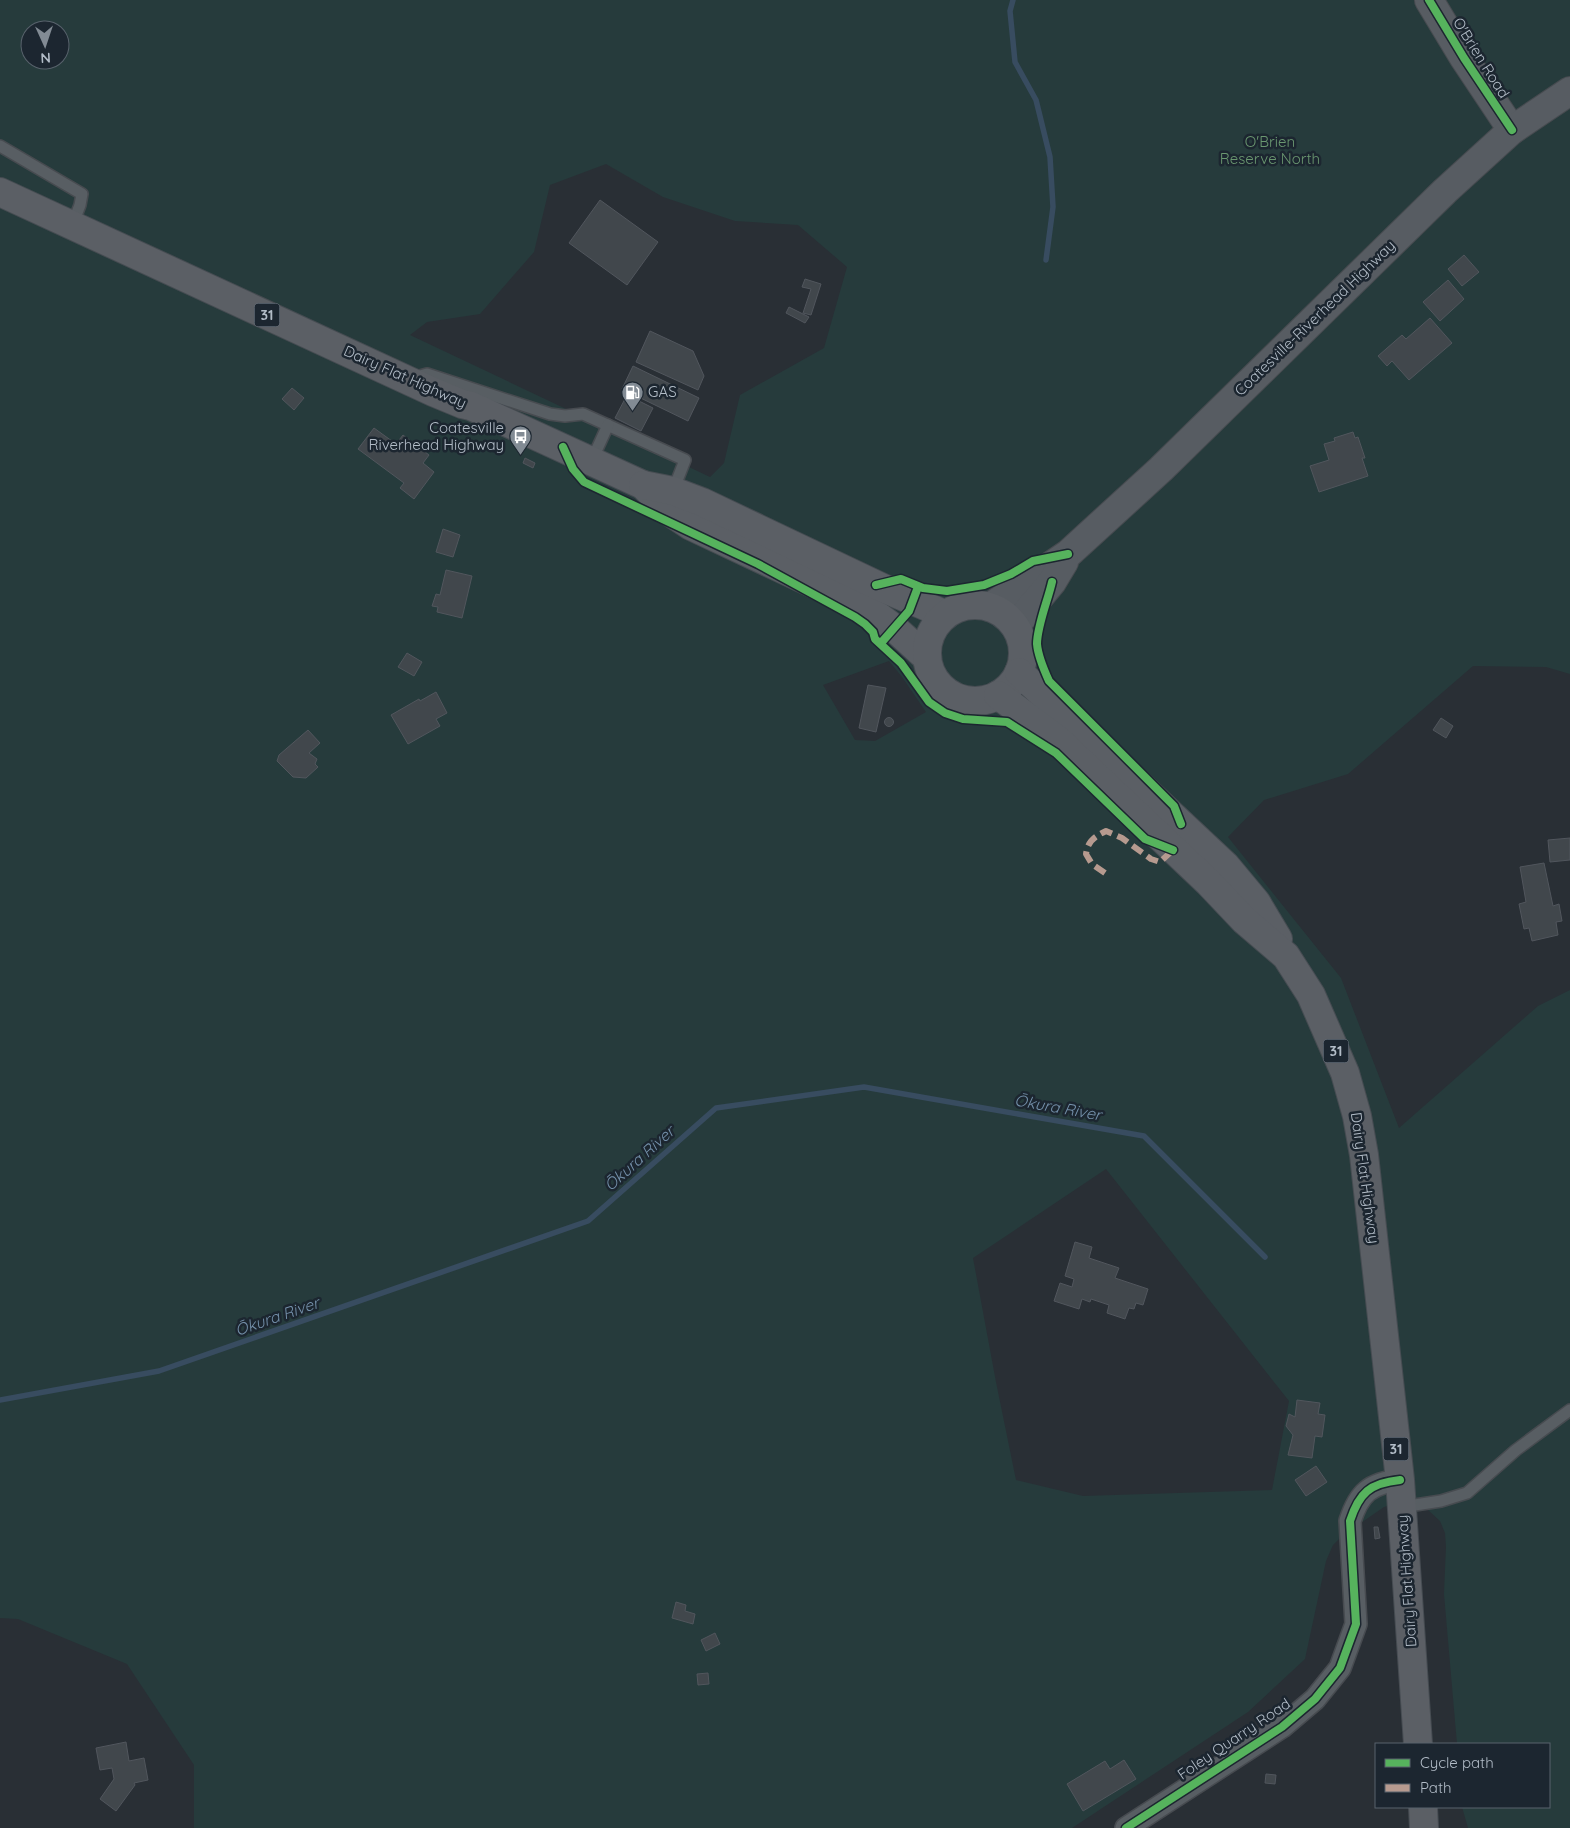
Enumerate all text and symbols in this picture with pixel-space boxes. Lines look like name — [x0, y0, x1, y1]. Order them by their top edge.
street label: O'Brien Road — [1449, 14, 1514, 102]
north arrow — [20, 20, 70, 70]
text: N — [40, 49, 51, 67]
park label: O'Brien Reserve North — [1220, 132, 1320, 168]
street label: Coatesville-Riverhead Highway — [1230, 236, 1399, 400]
road number: 31 — [254, 304, 280, 326]
street label: Dairy Flat Highway — [341, 341, 470, 412]
fuel station icon: GAS — [620, 380, 644, 411]
place label: GAS — [648, 382, 677, 401]
place label: Coatesville Riverhead Highway — [368, 418, 504, 454]
bus stop icon: Coatesville Riverhead Highway — [508, 425, 532, 456]
road number: 31 — [1324, 1040, 1348, 1062]
water label: Ōkura River — [1013, 1090, 1105, 1125]
street label: Dairy Flat Highway — [1347, 1111, 1384, 1245]
water label: Ōkura River — [600, 1120, 680, 1195]
water label: Ōkura River — [232, 1292, 323, 1340]
road number: 31 — [1384, 1438, 1408, 1460]
street label: Dairy Flat Highway — [1392, 1514, 1421, 1648]
street label: Foley Quarry Road — [1174, 1694, 1294, 1783]
legend — [1375, 1743, 1550, 1808]
text: Cycle path — [1420, 1753, 1494, 1772]
text: Path — [1420, 1778, 1452, 1797]

